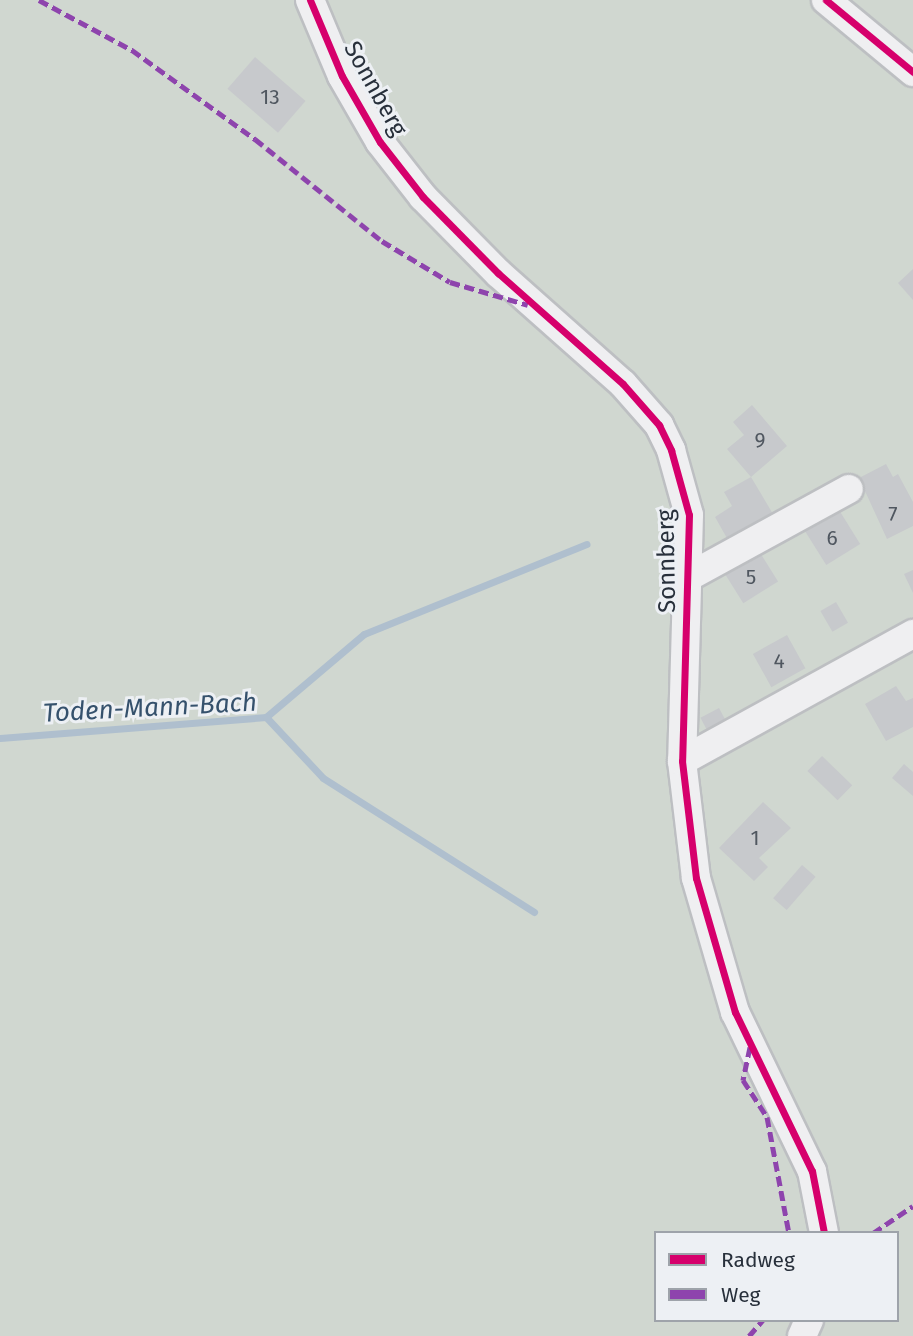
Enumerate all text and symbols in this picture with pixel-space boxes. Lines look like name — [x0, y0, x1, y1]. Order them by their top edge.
street label: Sonnberg — [337, 37, 413, 141]
house number: 13 — [260, 84, 280, 110]
house number: 9 — [754, 427, 766, 453]
house number: 7 — [888, 501, 898, 527]
street label: Sonnberg — [652, 509, 682, 613]
house number: 6 — [826, 525, 838, 551]
house number: 5 — [746, 564, 756, 590]
house number: 4 — [773, 648, 785, 674]
water label: Toden-Mann-Bach — [42, 687, 258, 729]
house number: 1 — [750, 825, 760, 851]
legend — [654, 1231, 899, 1322]
text: Radweg — [721, 1247, 795, 1273]
text: Weg — [721, 1282, 761, 1308]

